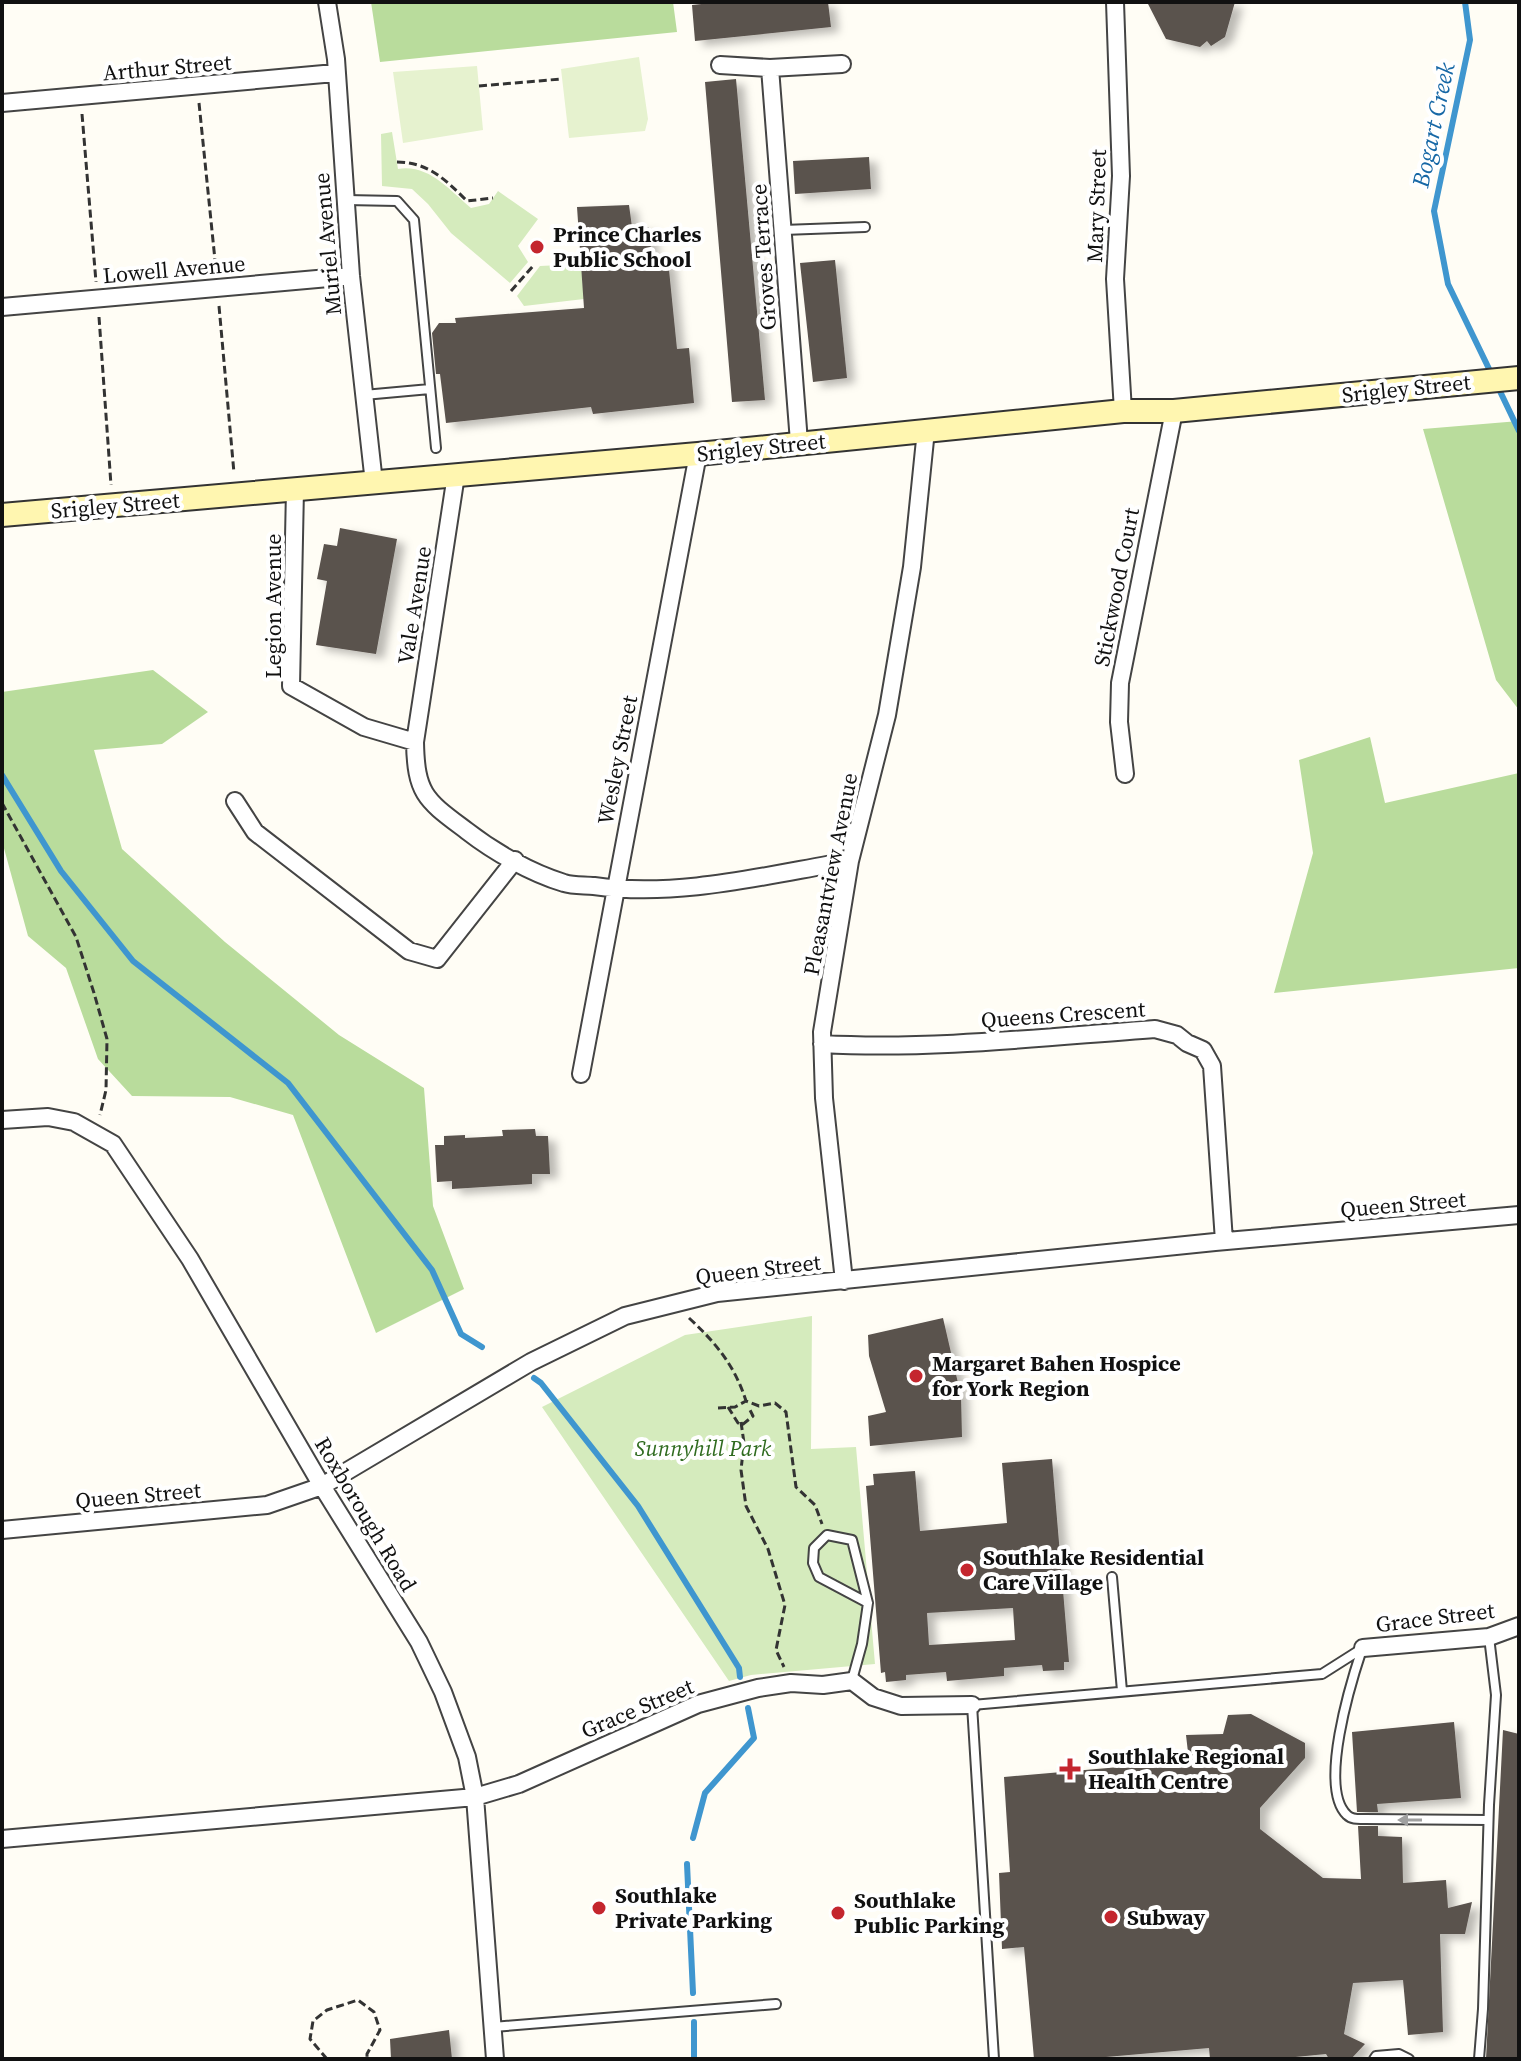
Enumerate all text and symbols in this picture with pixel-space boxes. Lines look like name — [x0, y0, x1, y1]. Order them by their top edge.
street label: Arthur Street — [102, 46, 233, 88]
water label: Bogart Creek — [1403, 59, 1462, 191]
street label: Mary Street — [1079, 148, 1113, 263]
street label: Muriel Avenue — [306, 171, 348, 317]
street label: Groves Terrace — [743, 183, 783, 331]
place label: Prince Charles Public School — [553, 219, 701, 274]
marker: Prince Charles Public School — [528, 238, 546, 256]
street label: Lowell Avenue — [101, 248, 247, 290]
street label: Srigley Street — [1340, 366, 1473, 410]
street label: Srigley Street — [695, 425, 828, 469]
street label: Srigley Street — [49, 484, 181, 526]
street label: Stickwood Court — [1086, 504, 1146, 669]
street label: Legion Avenue — [258, 533, 288, 679]
street label: Vale Avenue — [390, 544, 438, 666]
street label: Wesley Street — [590, 692, 644, 827]
street label: Pleasantview Avenue — [796, 770, 864, 978]
street label: Queens Crescent — [980, 993, 1147, 1035]
street label: Queen Street — [1339, 1183, 1468, 1224]
street label: Queen Street — [694, 1246, 823, 1292]
place label: Margaret Bahen Hospice for York Region — [932, 1348, 1181, 1403]
marker: Margaret Bahen Hospice for York Region — [907, 1367, 925, 1385]
street label: Roxborough Road — [308, 1431, 424, 1597]
park label: Sunnyhill Park — [635, 1433, 772, 1463]
street label: Queen Street — [74, 1474, 203, 1515]
place label: Southlake Residential Care Village — [983, 1542, 1204, 1597]
marker: Southlake Residential Care Village — [958, 1561, 976, 1579]
street label: Grace Street — [1374, 1595, 1497, 1639]
street label: Grace Street — [576, 1671, 699, 1745]
place label: Southlake Regional Health Centre — [1088, 1741, 1284, 1796]
marker: Southlake Regional Health Centre — [1059, 1758, 1081, 1780]
one-way arrow — [1397, 1814, 1422, 1826]
place label: Southlake Private Parking — [615, 1880, 772, 1935]
place label: Southlake Public Parking — [854, 1885, 1004, 1940]
marker: Southlake Private Parking — [590, 1899, 608, 1917]
place label: Subway — [1127, 1902, 1205, 1932]
marker: Southlake Public Parking — [829, 1904, 847, 1922]
marker: Subway — [1102, 1908, 1120, 1926]

